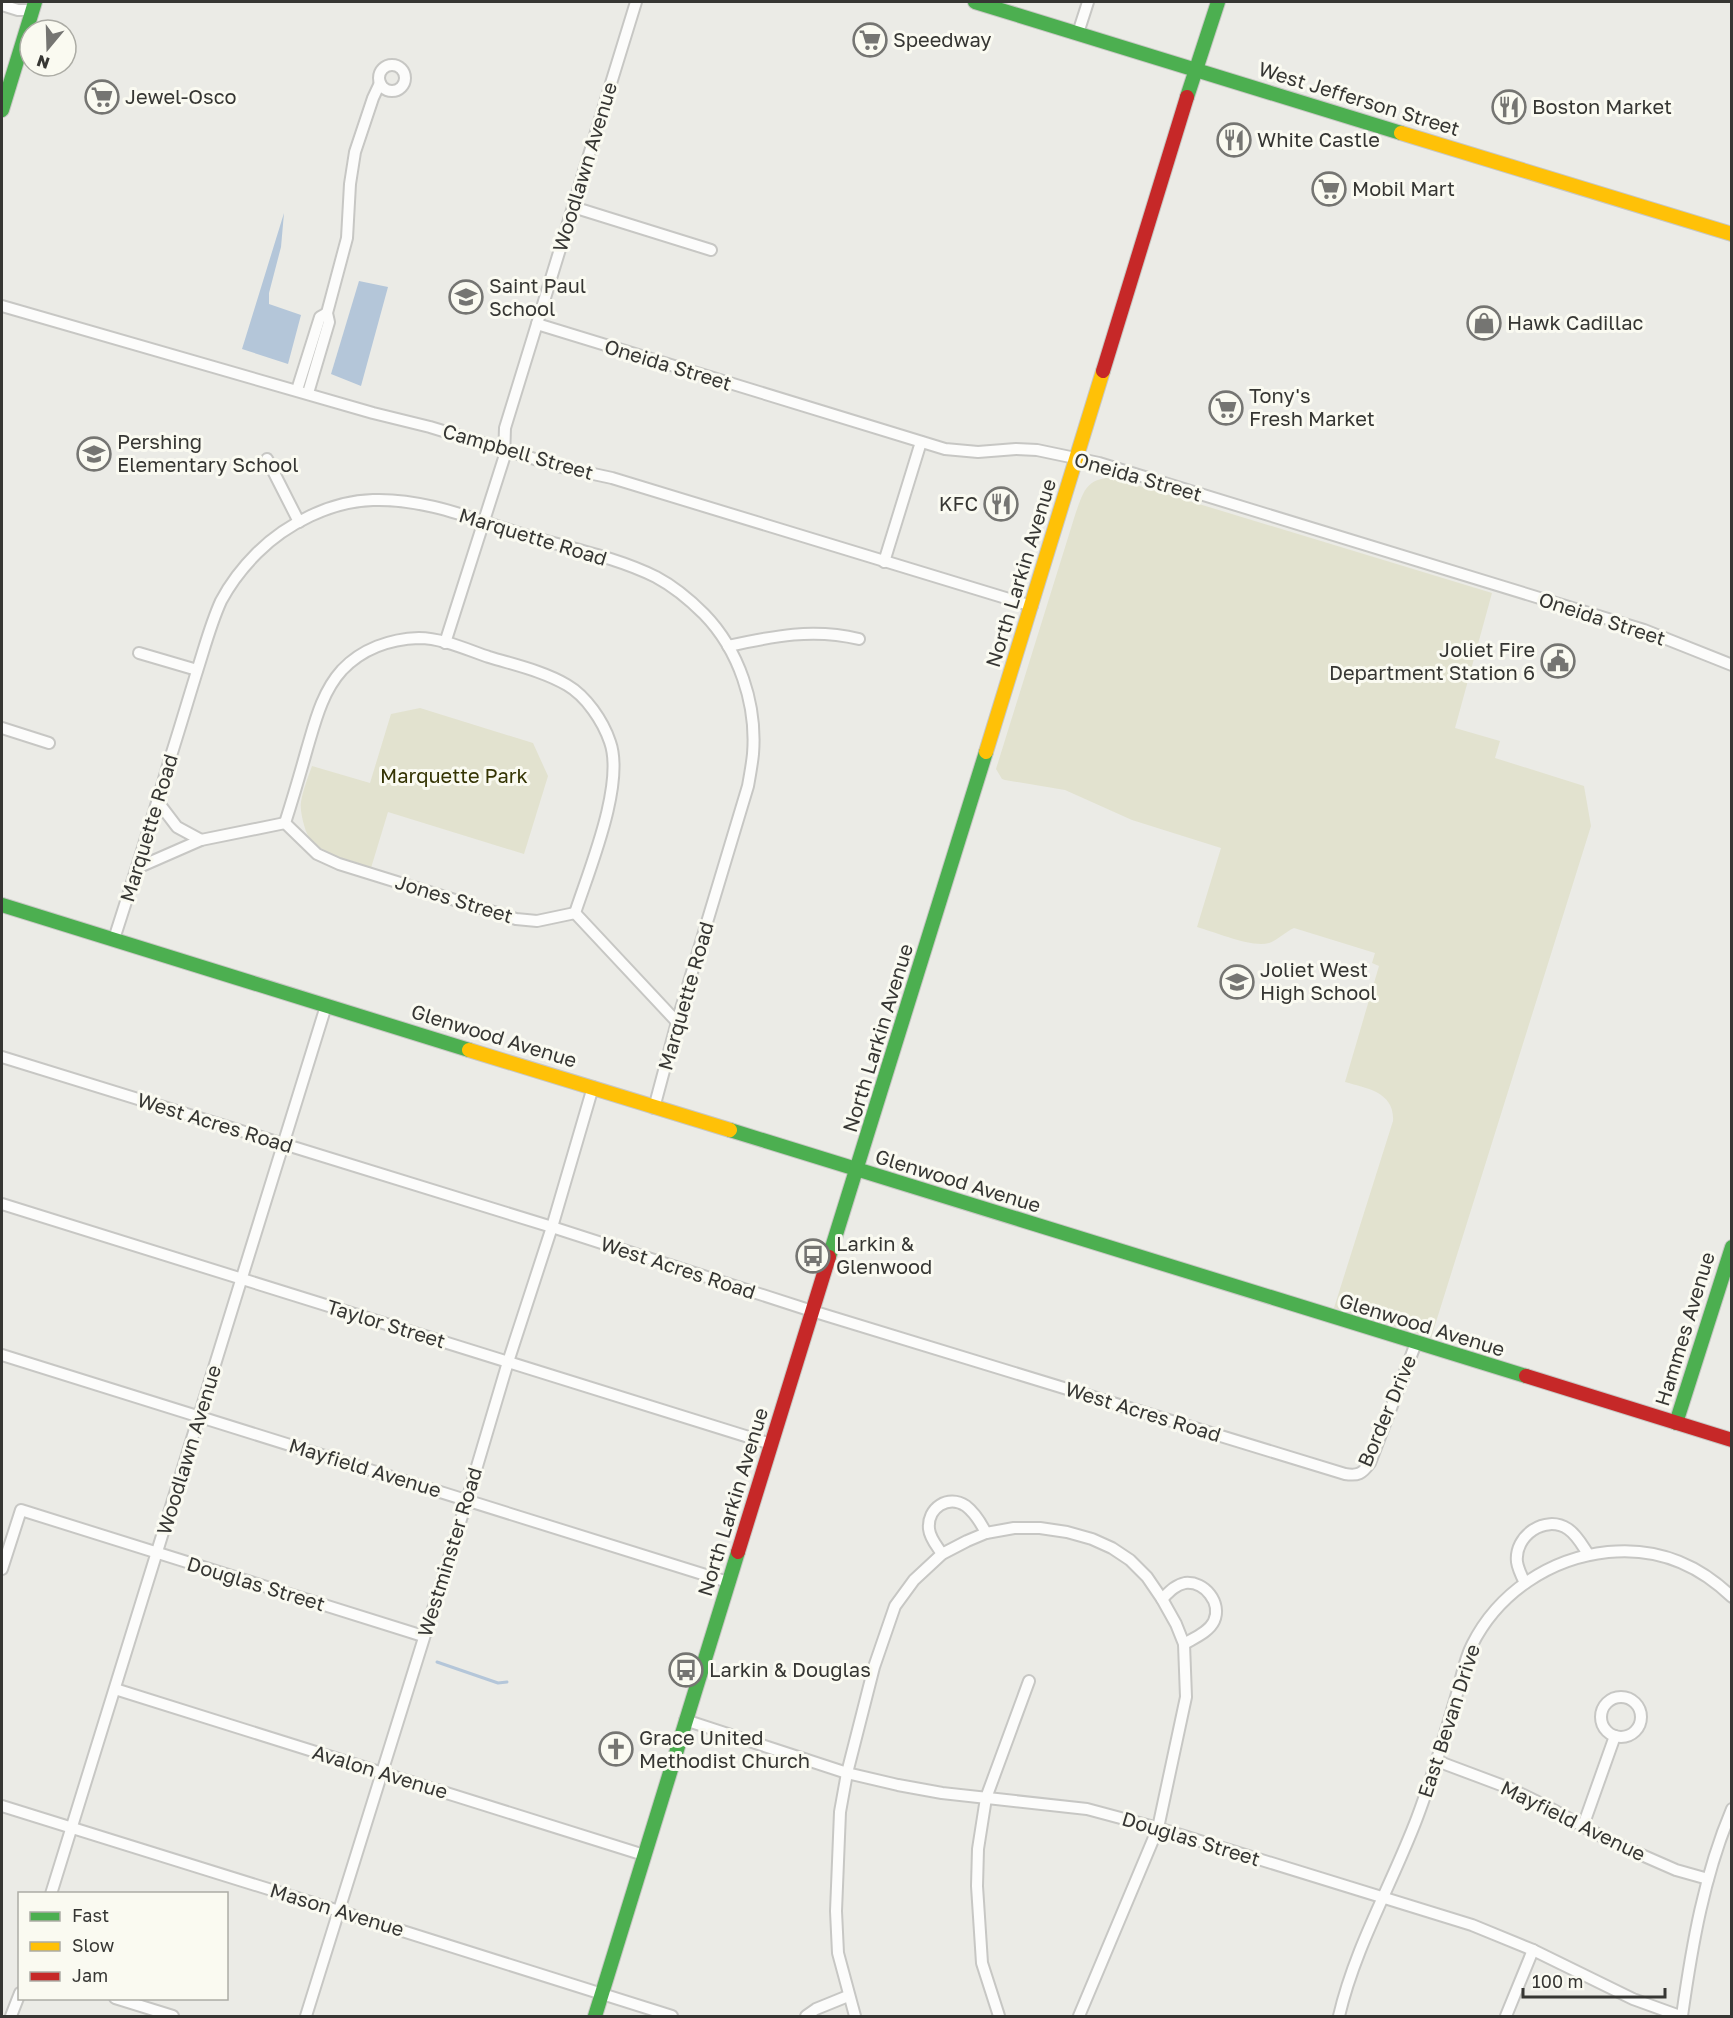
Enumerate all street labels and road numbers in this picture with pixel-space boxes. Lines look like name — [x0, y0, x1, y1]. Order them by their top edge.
street label: West Jefferson Street — [1256, 56, 1463, 140]
street label: Woodlawn Avenue — [547, 79, 621, 255]
street label: Oneida Street — [602, 333, 735, 395]
street label: Campbell Street — [440, 418, 596, 484]
street label: Oneida Street — [1072, 446, 1205, 506]
street label: North Larkin Avenue — [980, 475, 1060, 670]
street label: Marquette Road — [456, 502, 610, 570]
street label: Oneida Street — [1536, 586, 1669, 650]
street label: Marquette Road — [114, 751, 182, 905]
street label: Jones Street — [393, 869, 516, 927]
street label: Marquette Road — [652, 919, 718, 1073]
street label: North Larkin Avenue — [837, 940, 917, 1135]
street label: Glenwood Avenue — [409, 998, 580, 1072]
street label: West Acres Road — [135, 1087, 296, 1157]
street label: Glenwood Avenue — [873, 1143, 1044, 1217]
street label: West Acres Road — [598, 1231, 759, 1303]
street label: Hammes Avenue — [1649, 1249, 1719, 1409]
street label: Glenwood Avenue — [1337, 1287, 1508, 1361]
street label: Taylor Street — [324, 1294, 449, 1352]
street label: Border Drive — [1352, 1351, 1420, 1470]
street label: Woodlawn Avenue — [151, 1362, 225, 1538]
street label: West Acres Road — [1063, 1376, 1224, 1446]
street label: North Larkin Avenue — [692, 1404, 772, 1599]
street label: Mayfield Avenue — [286, 1432, 444, 1502]
street label: Westminster Road — [412, 1464, 486, 1639]
street label: Douglas Street — [184, 1551, 328, 1615]
street label: East Bevan Drive — [1412, 1641, 1484, 1801]
street label: Avalon Avenue — [310, 1739, 451, 1803]
street label: Mayfield Avenue — [1497, 1775, 1650, 1866]
street label: Douglas Street — [1119, 1806, 1263, 1870]
street label: Mason Avenue — [267, 1877, 407, 1941]

